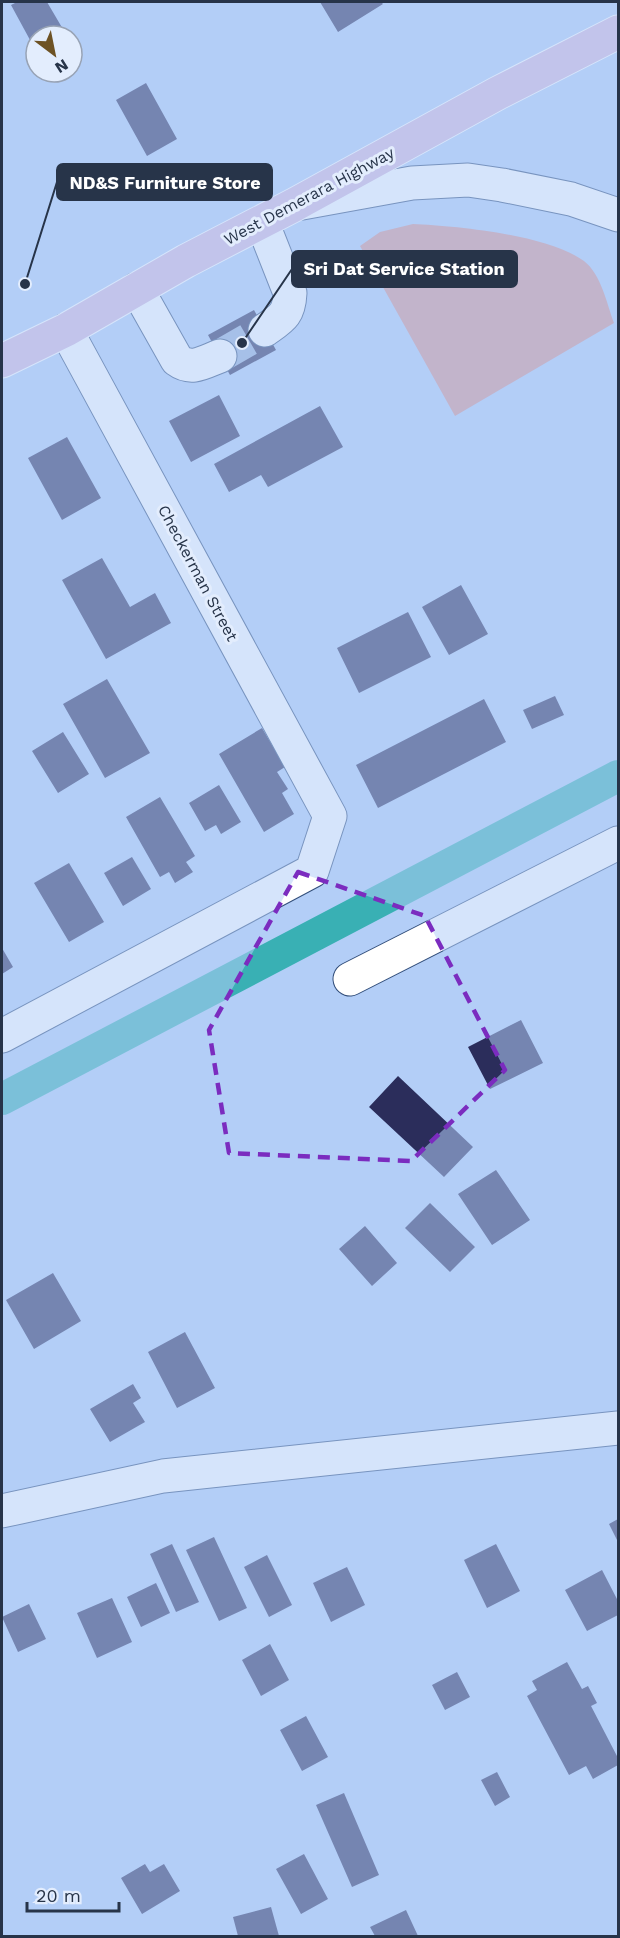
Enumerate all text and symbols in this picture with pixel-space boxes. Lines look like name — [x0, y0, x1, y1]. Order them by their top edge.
north arrow — [24, 24, 84, 84]
text: N — [52, 55, 72, 77]
street label: West Demerara Highway — [221, 143, 398, 249]
callout: ND&S Furniture Store — [57, 164, 272, 200]
text: ND&S Furniture Store — [69, 172, 261, 193]
callout: Sri Dat Service Station — [292, 251, 517, 287]
text: Sri Dat Service Station — [303, 258, 505, 279]
street label: Checkerman Street — [154, 502, 242, 645]
scale bar — [27, 1875, 118, 1913]
text: 20 m — [36, 1885, 81, 1906]

